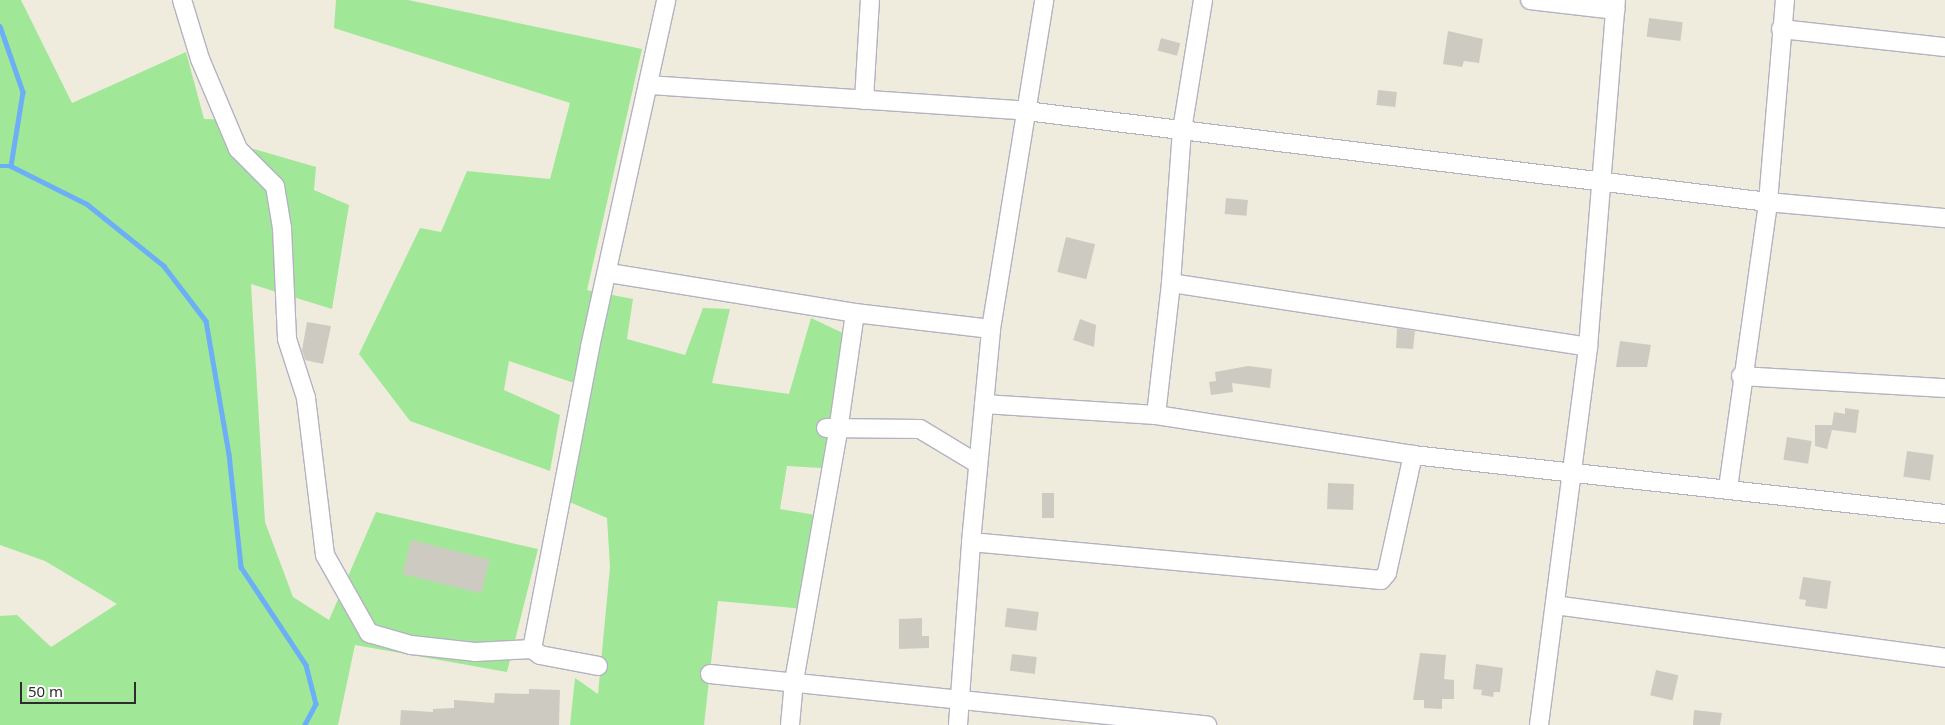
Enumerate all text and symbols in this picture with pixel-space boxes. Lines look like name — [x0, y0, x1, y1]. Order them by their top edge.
scale bar — [22, 672, 139, 704]
text: 50 m — [28, 681, 63, 701]

